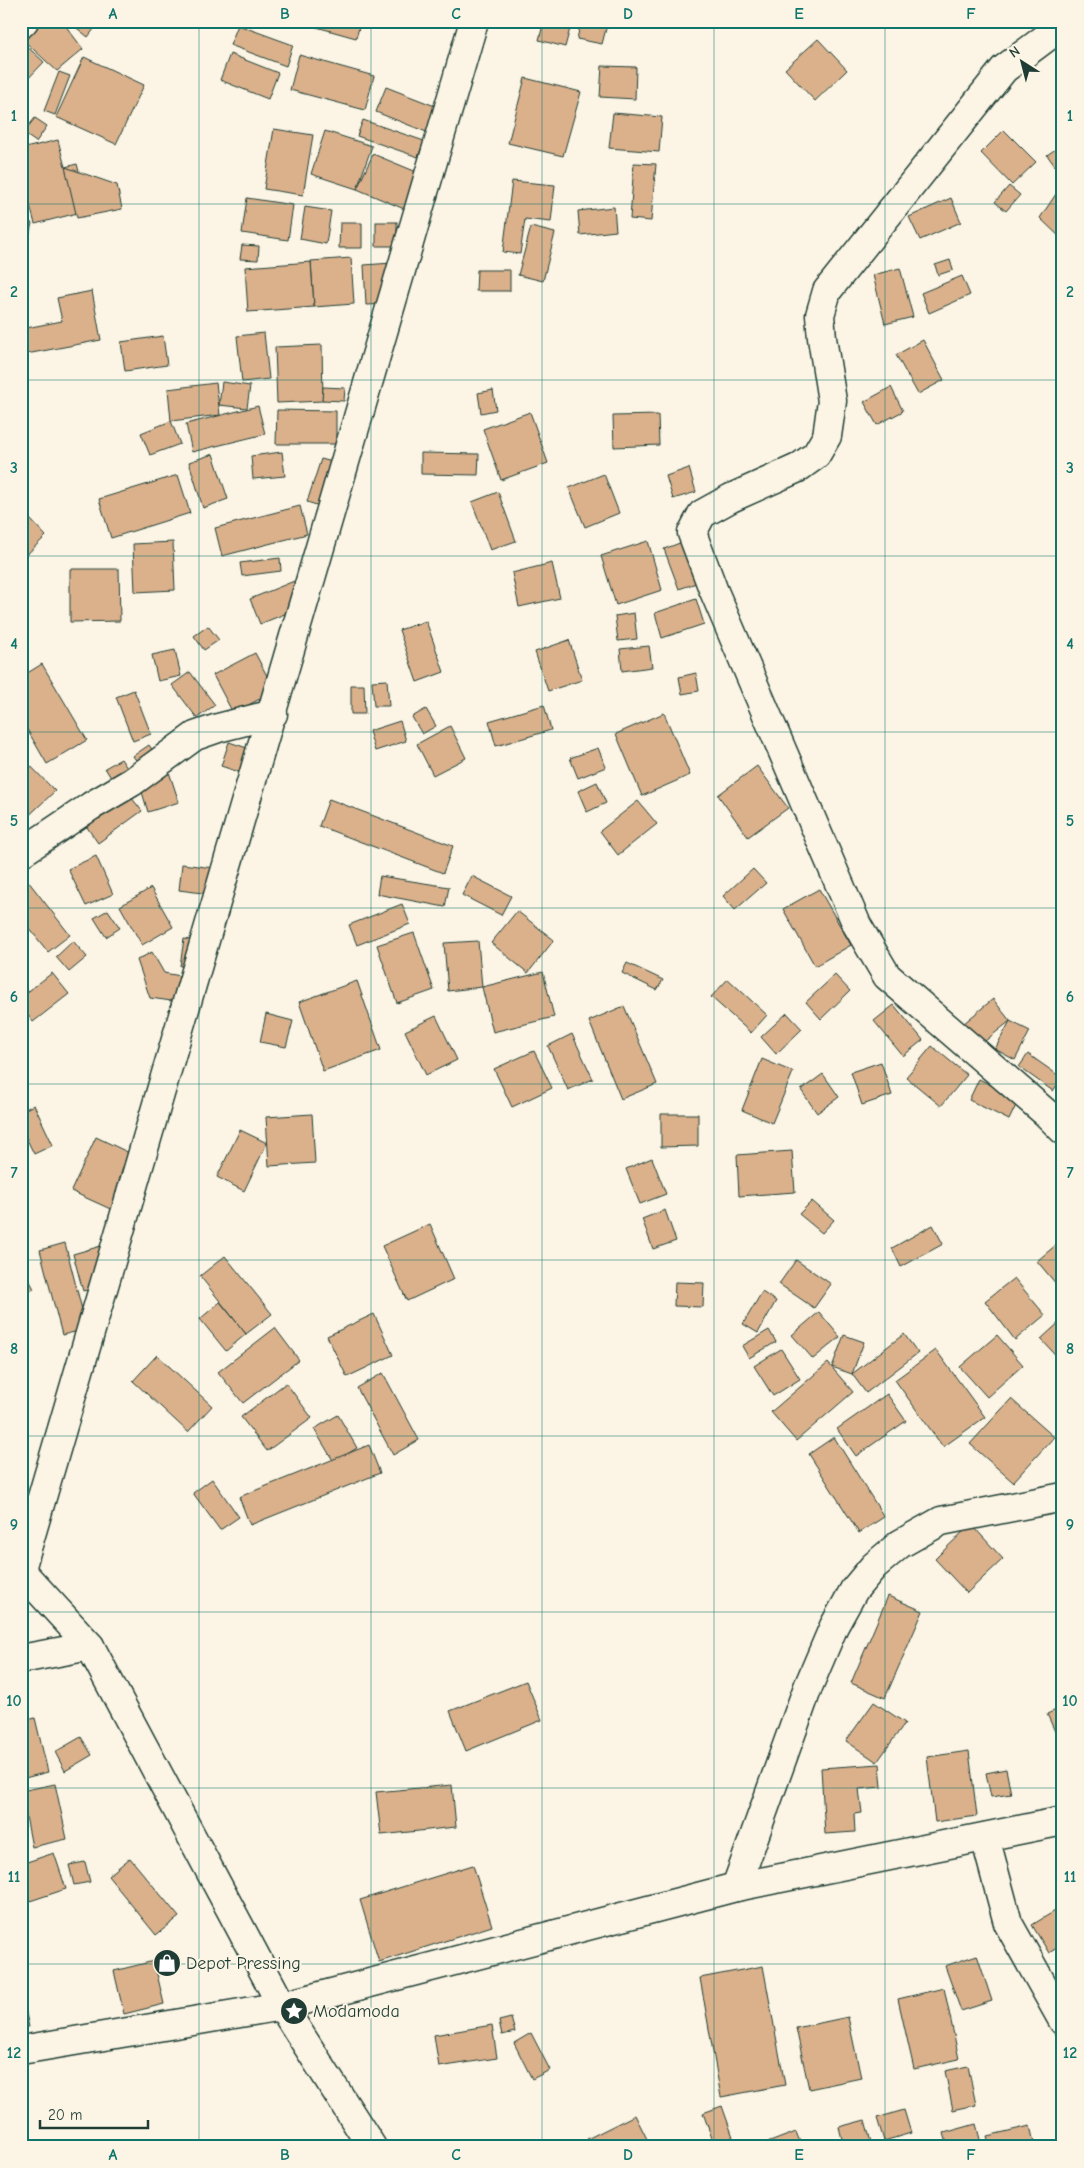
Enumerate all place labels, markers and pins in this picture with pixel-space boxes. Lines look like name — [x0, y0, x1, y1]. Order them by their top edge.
shop icon: Depot Pressing — [152, 1948, 182, 1978]
place label: Depot Pressing — [186, 1953, 301, 1974]
place icon: Modamoda — [279, 1996, 309, 2026]
place label: Modamoda — [313, 2001, 400, 2022]

